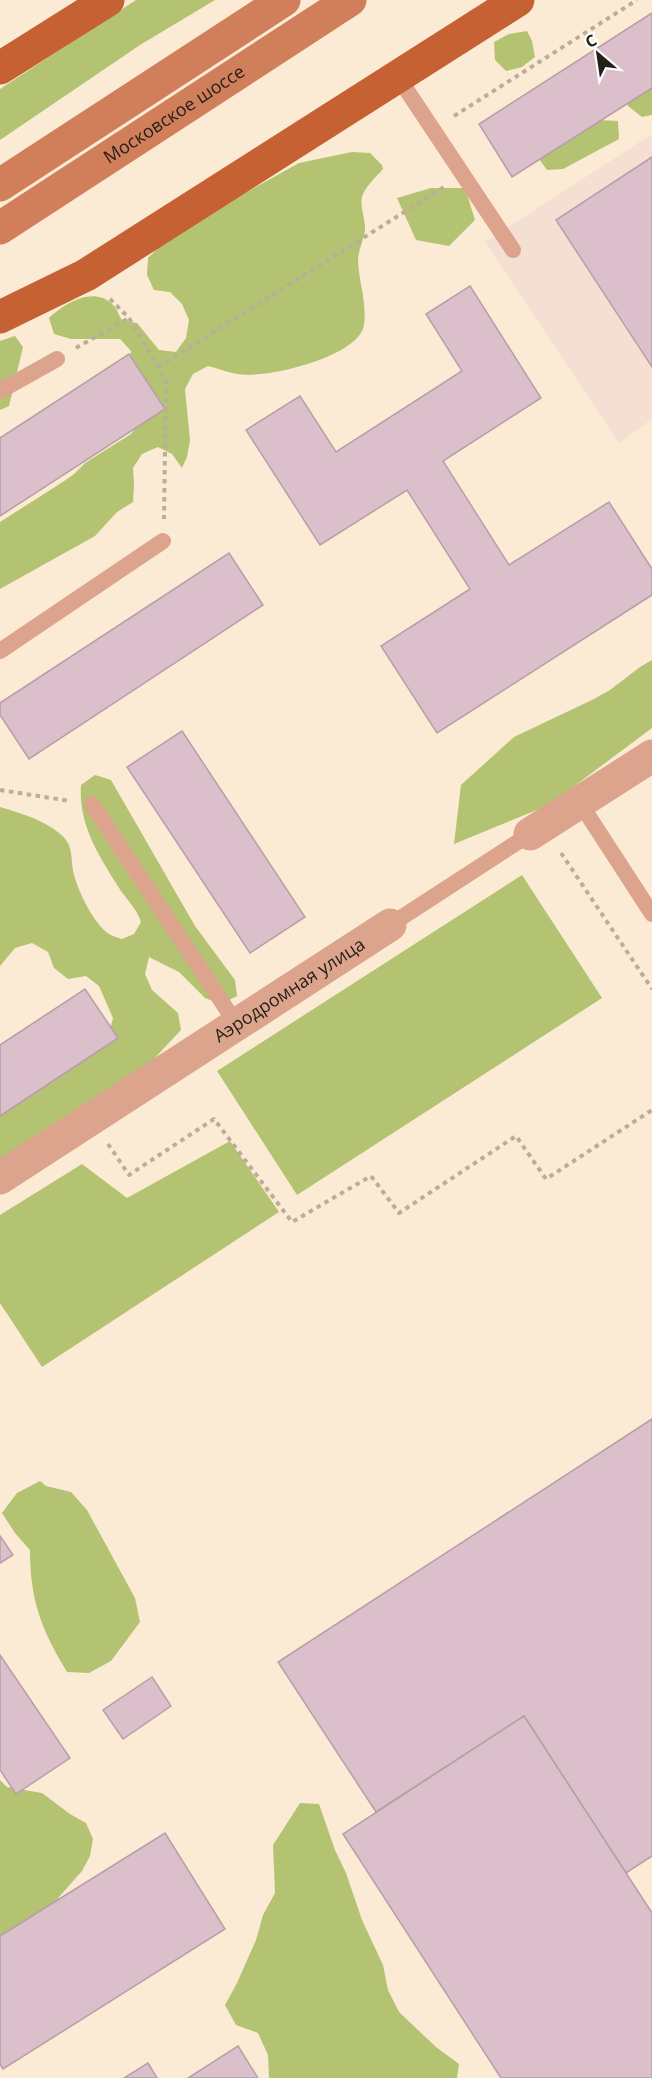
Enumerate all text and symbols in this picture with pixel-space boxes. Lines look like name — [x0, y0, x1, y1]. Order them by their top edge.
north arrow — [568, 24, 628, 84]
text: С — [581, 29, 601, 53]
street label: Московское шоссе — [99, 59, 249, 168]
street label: Аэродромная улица — [209, 932, 369, 1047]

